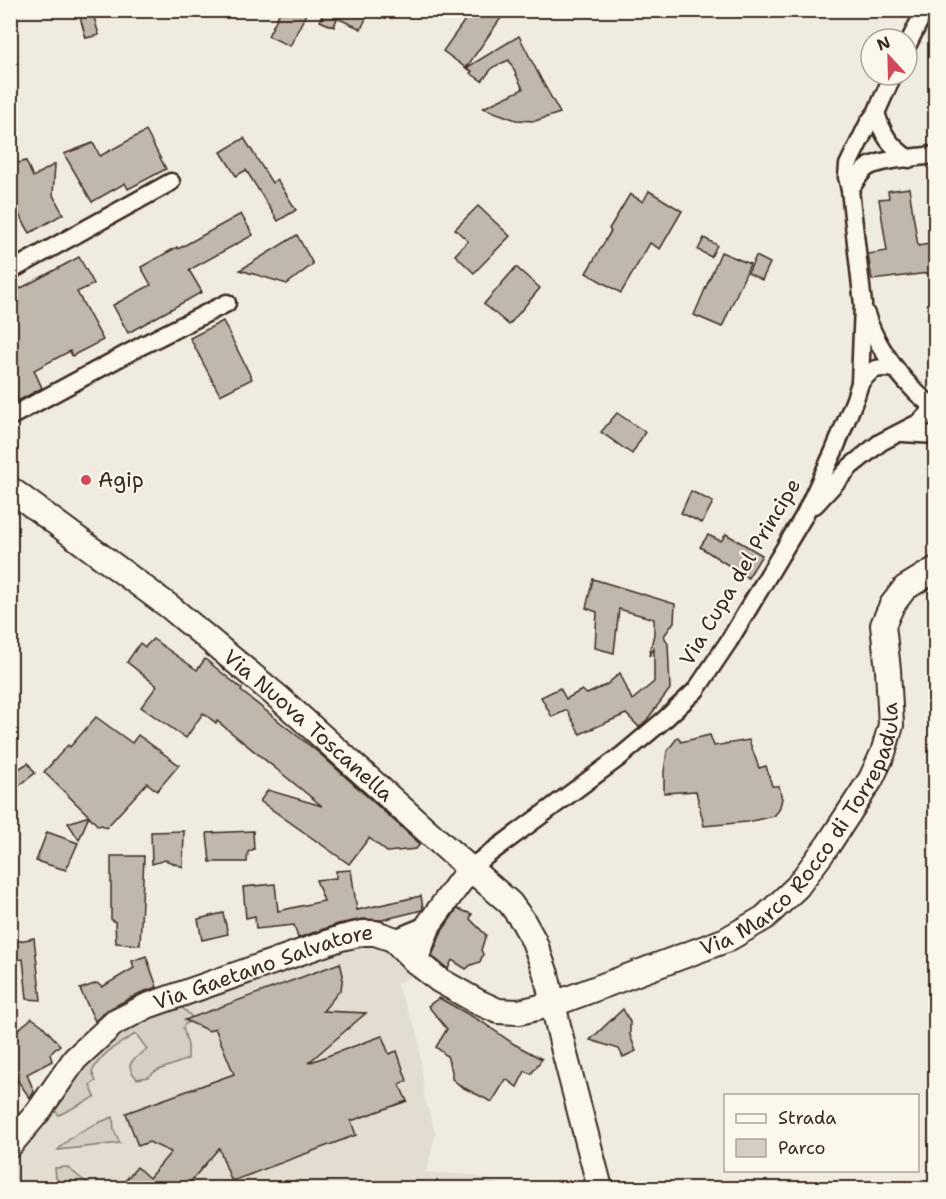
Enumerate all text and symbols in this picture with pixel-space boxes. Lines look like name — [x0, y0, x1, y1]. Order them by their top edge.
north arrow — [859, 27, 919, 87]
text: N — [874, 31, 893, 56]
place label: Agip — [98, 466, 144, 494]
marker: Agip — [79, 473, 93, 487]
street label: Via Cupa del Principe — [673, 473, 807, 671]
street label: Via Nuova Toscanella — [217, 643, 399, 808]
street label: Via Marco Rocco di Torrepadula — [696, 702, 905, 962]
street label: Via Gaetano Salvatore — [150, 919, 373, 1017]
legend — [724, 1094, 919, 1172]
text: Strada — [778, 1106, 837, 1130]
text: Parco — [778, 1136, 826, 1160]

